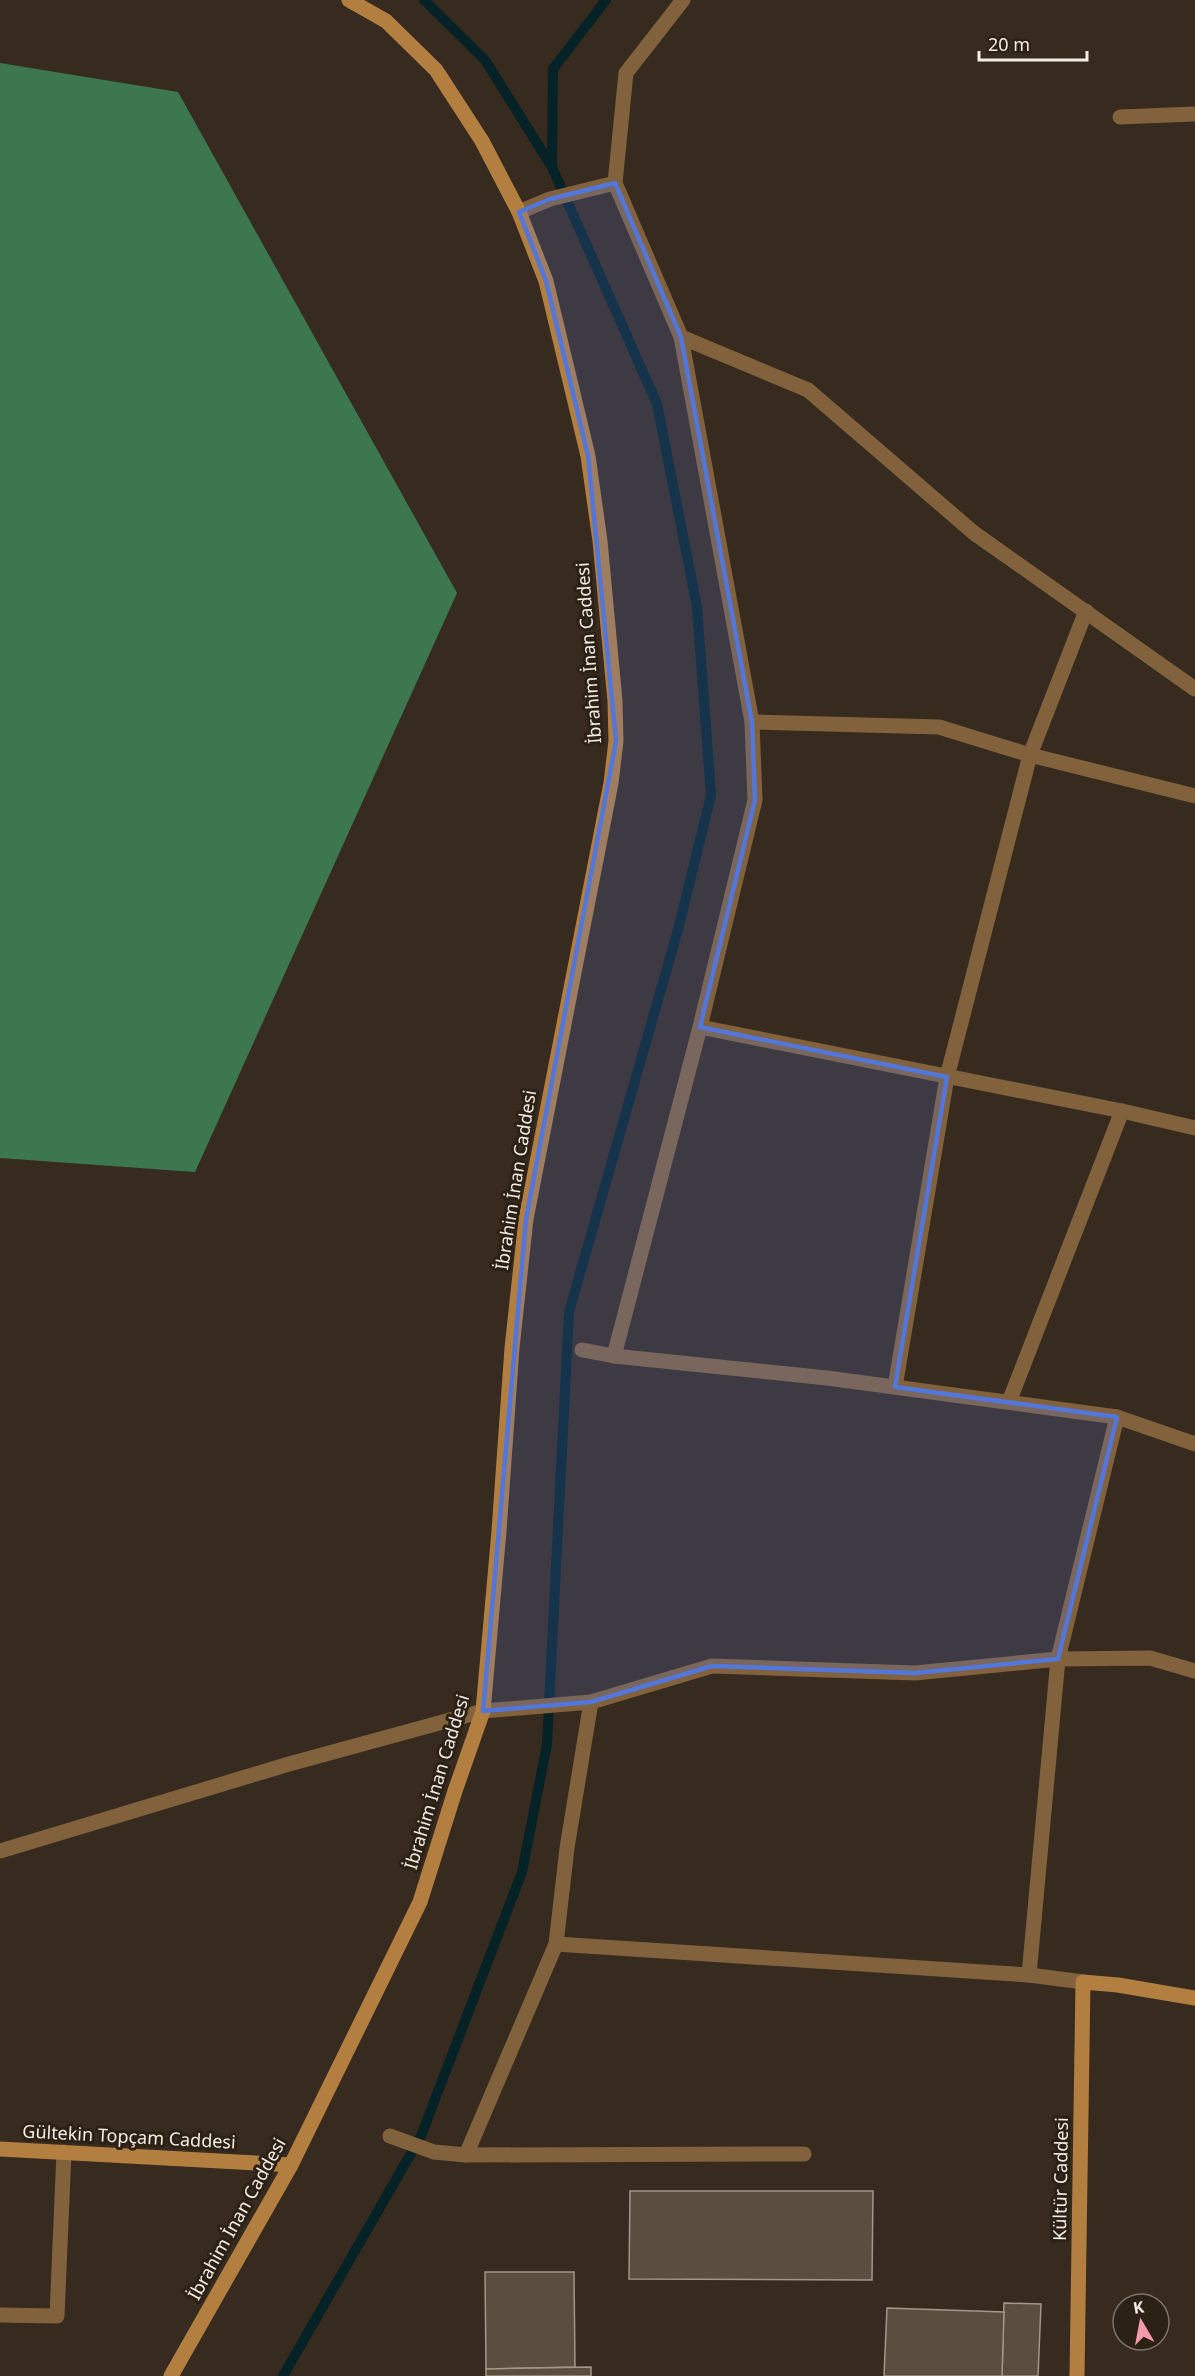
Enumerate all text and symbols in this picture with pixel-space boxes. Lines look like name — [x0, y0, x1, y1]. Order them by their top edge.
scale bar — [979, 24, 1087, 62]
text: 20 m — [988, 32, 1030, 56]
street label: İbrahim İnan Caddesi — [570, 562, 606, 745]
street label: İbrahim İnan Caddesi — [489, 1088, 541, 1271]
street label: İbrahim İnan Caddesi — [398, 1691, 474, 1872]
street label: Kültür Caddesi — [1047, 2117, 1073, 2241]
street label: Gültekin Topçam Caddesi — [22, 2118, 236, 2154]
street label: İbrahim İnan Caddesi — [182, 2133, 291, 2304]
north arrow — [1111, 2292, 1171, 2352]
text: K — [1131, 2295, 1146, 2319]

